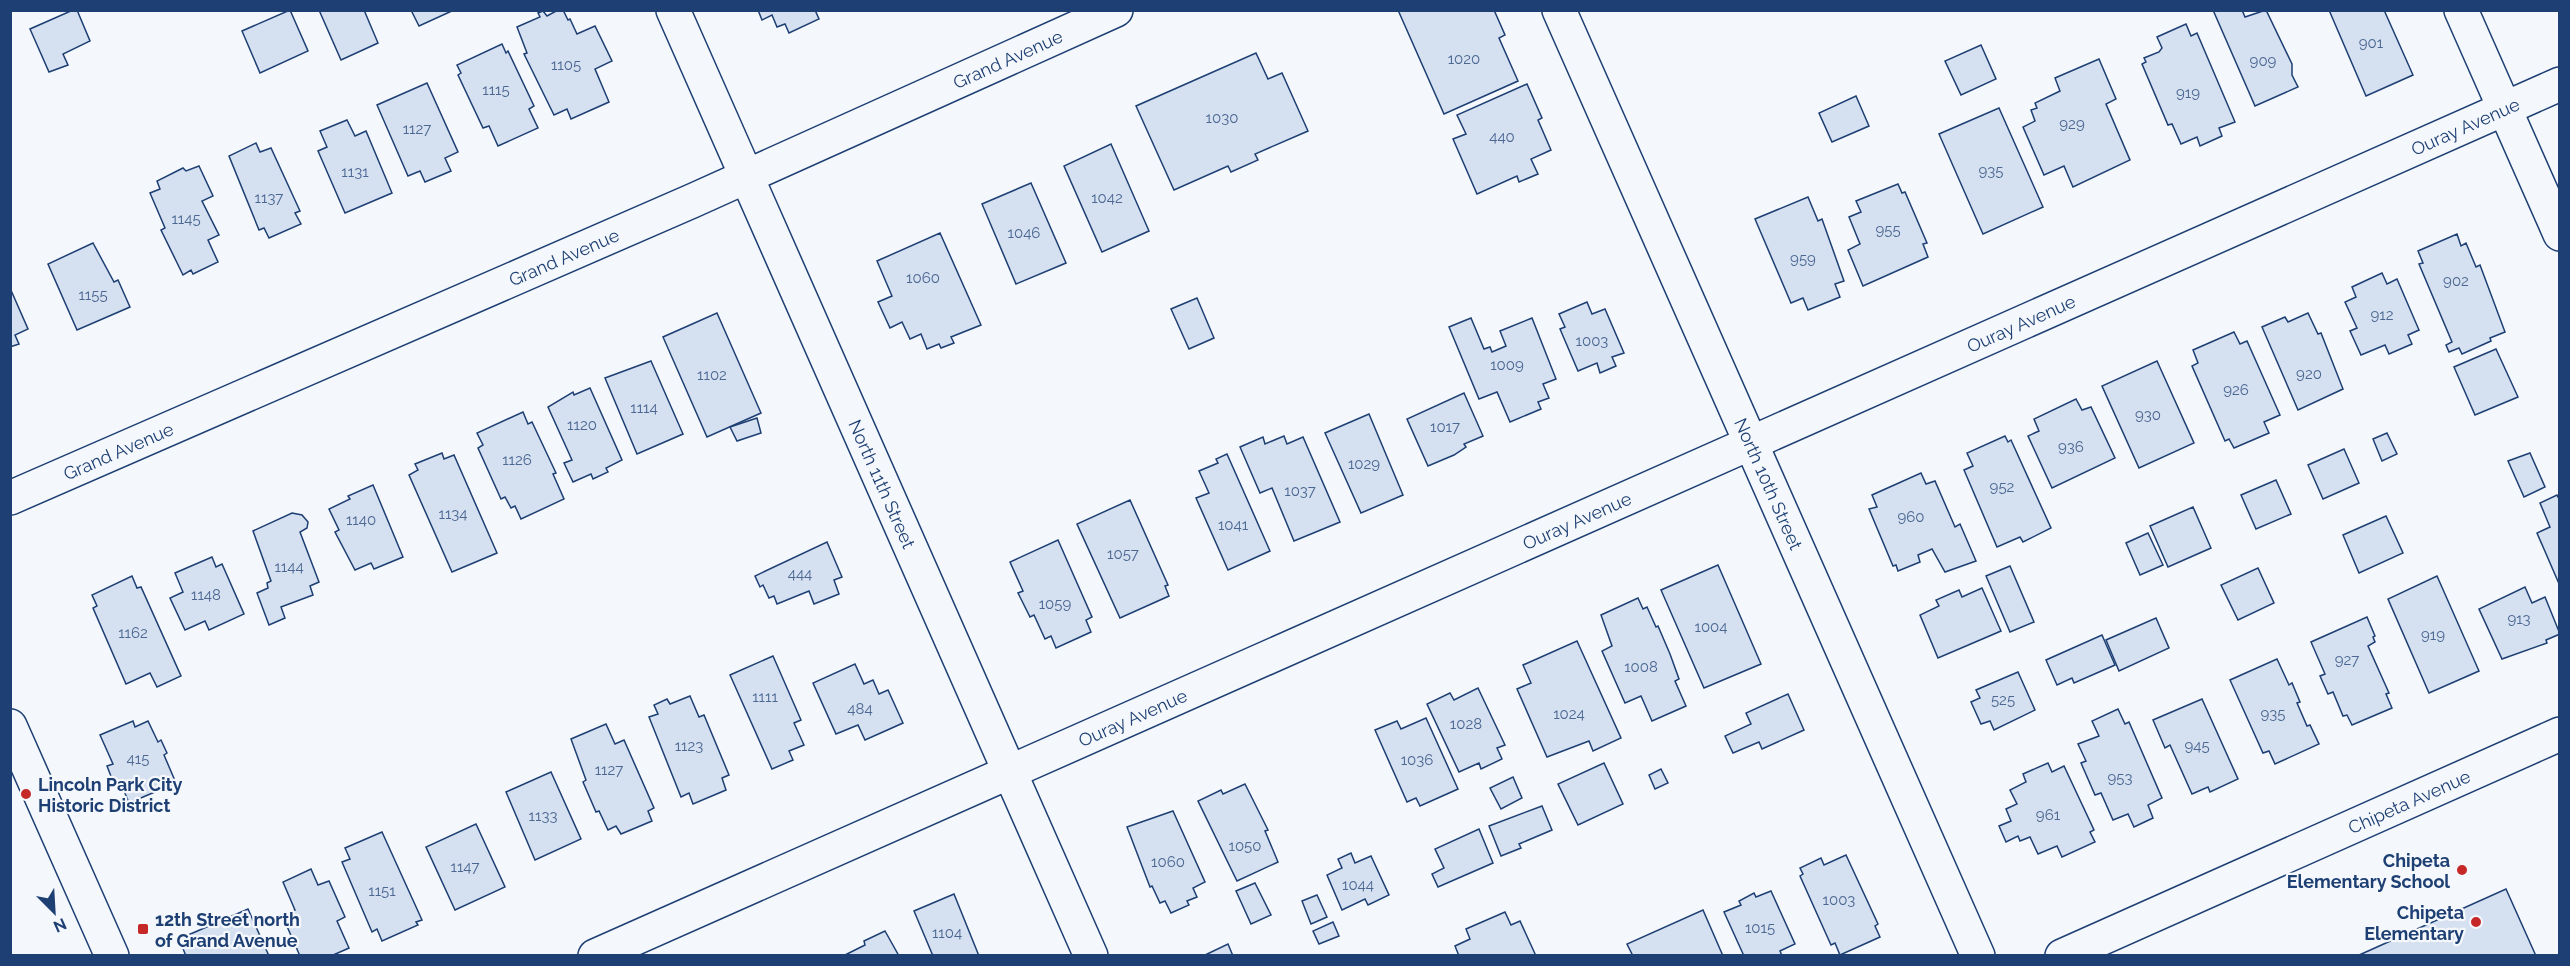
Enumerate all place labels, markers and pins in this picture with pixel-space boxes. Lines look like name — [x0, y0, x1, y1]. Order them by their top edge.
place label: Lincoln Park City Historic District — [38, 774, 182, 816]
marker: Lincoln Park City Historic District — [19, 787, 33, 801]
place label: Chipeta Elementary School — [2287, 850, 2450, 892]
marker: Chipeta Elementary School — [2455, 863, 2469, 877]
place label: Chipeta Elementary — [2364, 902, 2464, 944]
place label: 12th Street north of Grand Avenue — [155, 909, 300, 951]
marker: Chipeta Elementary — [2469, 915, 2483, 929]
marker: 12th Street north of Grand Avenue — [136, 922, 150, 936]

